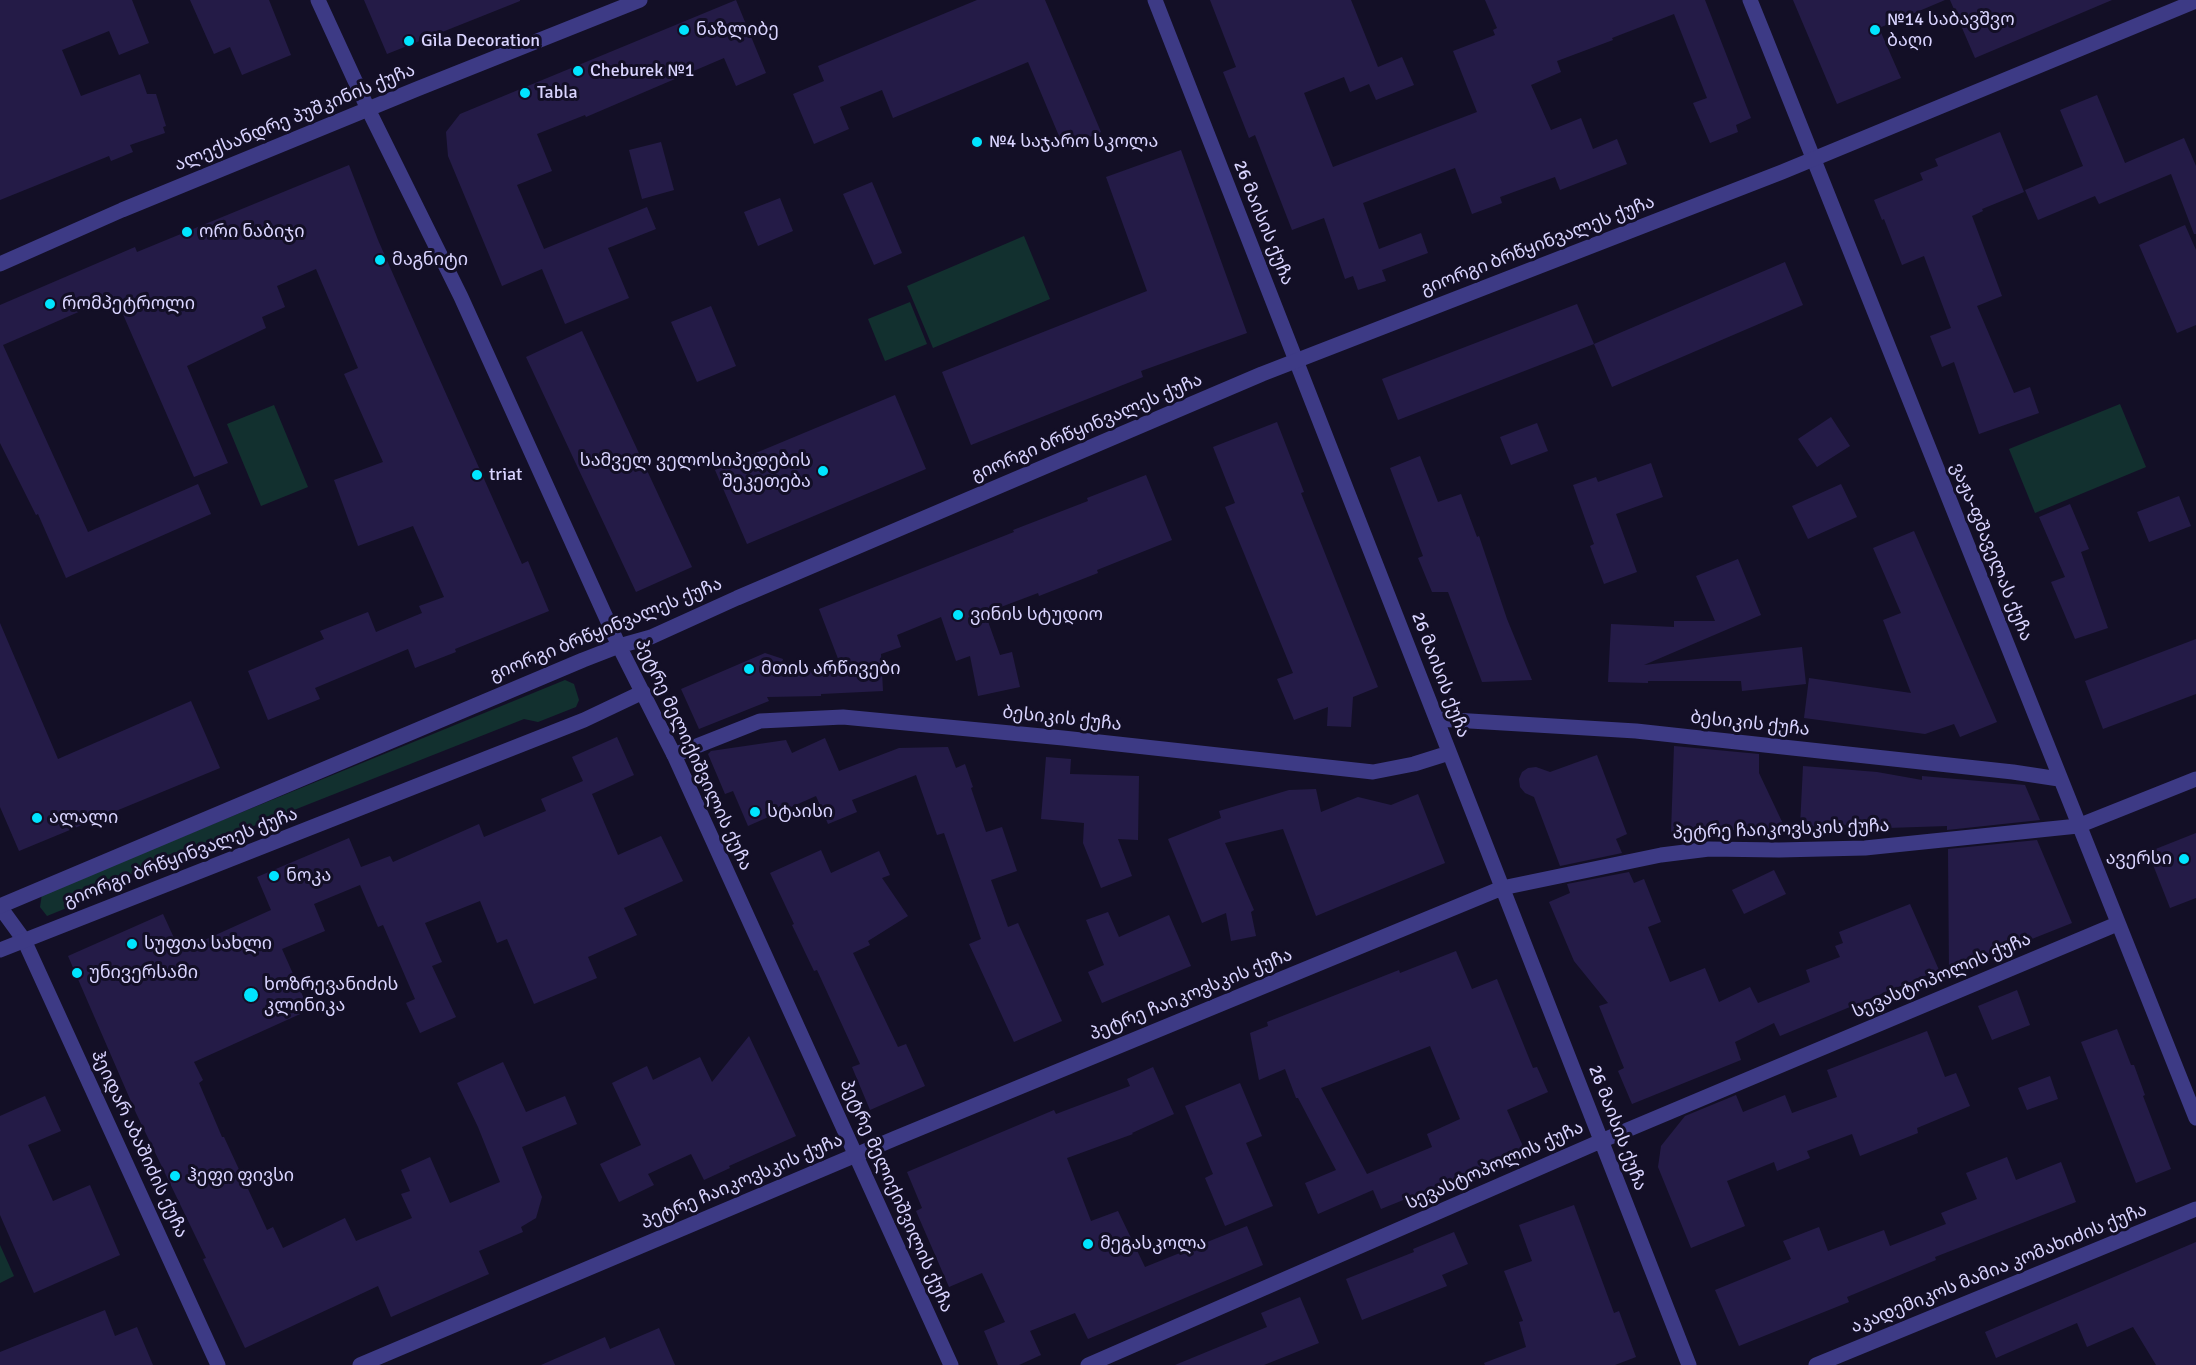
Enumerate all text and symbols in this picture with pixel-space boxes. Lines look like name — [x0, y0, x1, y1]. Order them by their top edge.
place label: №14 საბავშვო ბაღი — [1887, 9, 2015, 52]
place label: ნაზლიბე — [696, 19, 779, 41]
marker: ნაზლიბე — [677, 23, 691, 37]
marker: №14 საბავშვო ბაღი — [1868, 23, 1882, 37]
place label: Gila Decoration — [421, 30, 540, 52]
marker: Gila Decoration — [402, 34, 416, 48]
street label: ალექსანდრე პუშკინის ქუჩა — [172, 60, 418, 176]
place label: Cheburek №1 — [590, 60, 694, 82]
marker: Cheburek №1 — [571, 64, 585, 78]
place label: Tabla — [537, 82, 578, 104]
marker: Tabla — [518, 86, 532, 100]
place label: №4 საჯარო სკოლა — [989, 131, 1158, 153]
marker: №4 საჯარო სკოლა — [970, 135, 984, 149]
street label: 26 მაისის ქუჩა — [1228, 157, 1298, 289]
street label: გიორგი ბრწყინვალეს ქუჩა — [1418, 191, 1658, 301]
place label: ორი ნაბიჯი — [199, 221, 305, 243]
marker: ორი ნაბიჯი — [180, 225, 194, 239]
place label: მაგნიტი — [392, 249, 468, 271]
marker: მაგნიტი — [373, 253, 387, 267]
place label: რომპეტროლი — [62, 293, 195, 315]
marker: რომპეტროლი — [43, 297, 57, 311]
street label: გიორგი ბრწყინვალეს ქუჩა — [968, 369, 1206, 487]
place label: სამველ ველოსიპედების შეკეთება — [580, 450, 811, 492]
street label: ვაჟა-ფშაველას ქუჩა — [1945, 460, 2037, 644]
place label: triat — [489, 464, 522, 486]
marker: სამველ ველოსიპედების შეკეთება — [816, 464, 830, 478]
marker: triat — [470, 468, 484, 482]
street label: გიორგი ბრწყინვალეს ქუჩა — [487, 573, 725, 687]
place label: ვინის სტუდიო — [970, 604, 1103, 626]
marker: ვინის სტუდიო — [951, 608, 965, 622]
street label: 26 მაისის ქუჩა — [1406, 609, 1474, 741]
street label: პეტრე მელიქიშვილის ქუჩა — [630, 636, 756, 874]
place label: მთის არწივები — [761, 658, 901, 680]
marker: მთის არწივები — [742, 662, 756, 676]
street label: ბესიკის ქუჩა — [1001, 702, 1123, 736]
street label: ბესიკის ქუჩა — [1689, 707, 1811, 741]
place label: სტაისი — [767, 801, 833, 823]
street label: გიორგი ბრწყინვალეს ქუჩა — [61, 803, 301, 913]
marker: სტაისი — [748, 805, 762, 819]
place label: ალალი — [49, 807, 118, 829]
marker: ალალი — [30, 811, 44, 825]
street label: პეტრე ჩაიკოვსკის ქუჩა — [1672, 815, 1890, 845]
place label: ავერსი — [2106, 848, 2172, 870]
marker: ავერსი — [2177, 852, 2191, 866]
place label: ნოკა — [286, 865, 331, 887]
marker: ნოკა — [267, 869, 281, 883]
street label: სევასტოპოლის ქუჩა — [1849, 929, 2035, 1023]
place label: სუფთა სახლი — [144, 933, 272, 955]
marker: სუფთა სახლი — [125, 937, 139, 951]
street label: პეტრე ჩაიკოვსკის ქუჩა — [1086, 944, 1296, 1046]
place label: უნივერსამი — [89, 962, 198, 984]
marker: უნივერსამი — [70, 966, 84, 980]
place label: ხოზრევანიძის კლინიკა — [264, 974, 398, 1016]
marker: ხოზრევანიძის კლინიკა — [242, 986, 260, 1004]
street label: ჰეიდარ აბაშიძის ქუჩა — [86, 1047, 192, 1241]
street label: 26 მაისის ქუჩა — [1583, 1062, 1651, 1194]
street label: პეტრე მელიქიშვილის ქუჩა — [835, 1076, 957, 1316]
street label: სევასტოპოლის ქუჩა — [1403, 1117, 1587, 1215]
street label: პეტრე ჩაიკოვსკის ქუჩა — [638, 1130, 846, 1234]
place label: ჰეფი ფივსი — [187, 1165, 294, 1187]
marker: ჰეფი ფივსი — [168, 1169, 182, 1183]
street label: აკადემიკოს მამია კომახიძის ქუჩა — [1848, 1200, 2150, 1338]
place label: მეგასკოლა — [1100, 1233, 1206, 1255]
marker: მეგასკოლა — [1081, 1237, 1095, 1251]

